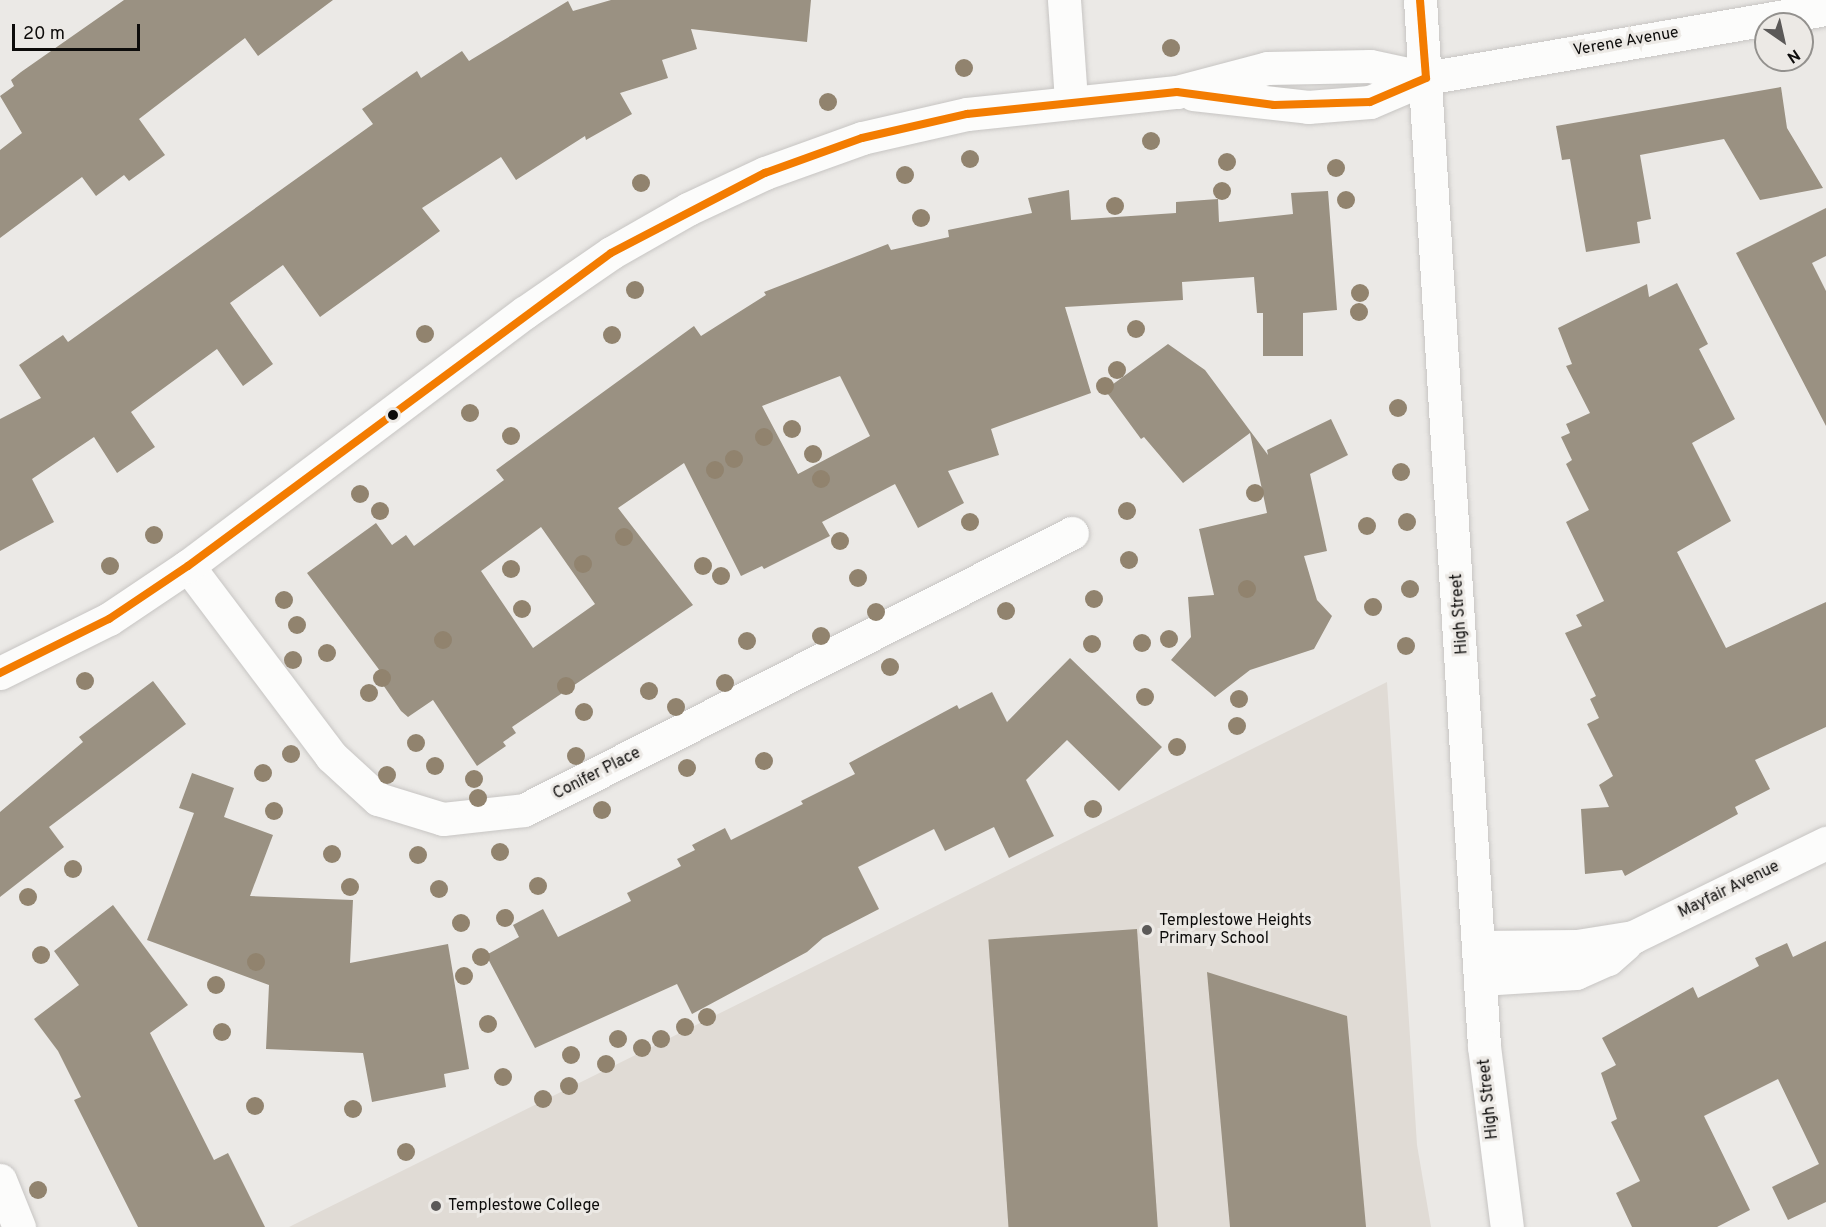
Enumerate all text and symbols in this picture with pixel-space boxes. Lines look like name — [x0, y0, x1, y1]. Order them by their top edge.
scale bar — [15, 12, 142, 50]
north arrow — [1754, 12, 1814, 72]
text: 20 m — [23, 23, 65, 46]
street label: Verene Avenue — [1571, 23, 1681, 61]
text: N — [1783, 44, 1803, 67]
unlabelled marker — [387, 409, 399, 421]
street label: High Street — [1448, 573, 1472, 655]
street label: Conifer Place — [550, 744, 644, 804]
street label: Mayfair Avenue — [1675, 857, 1783, 923]
place label: Templestowe Heights Primary School — [1159, 911, 1312, 949]
marker: Templestowe Heights Primary School — [1140, 923, 1154, 937]
street label: High Street — [1475, 1058, 1503, 1140]
place label: Templestowe College — [448, 1196, 600, 1216]
marker: Templestowe College — [429, 1199, 443, 1213]

